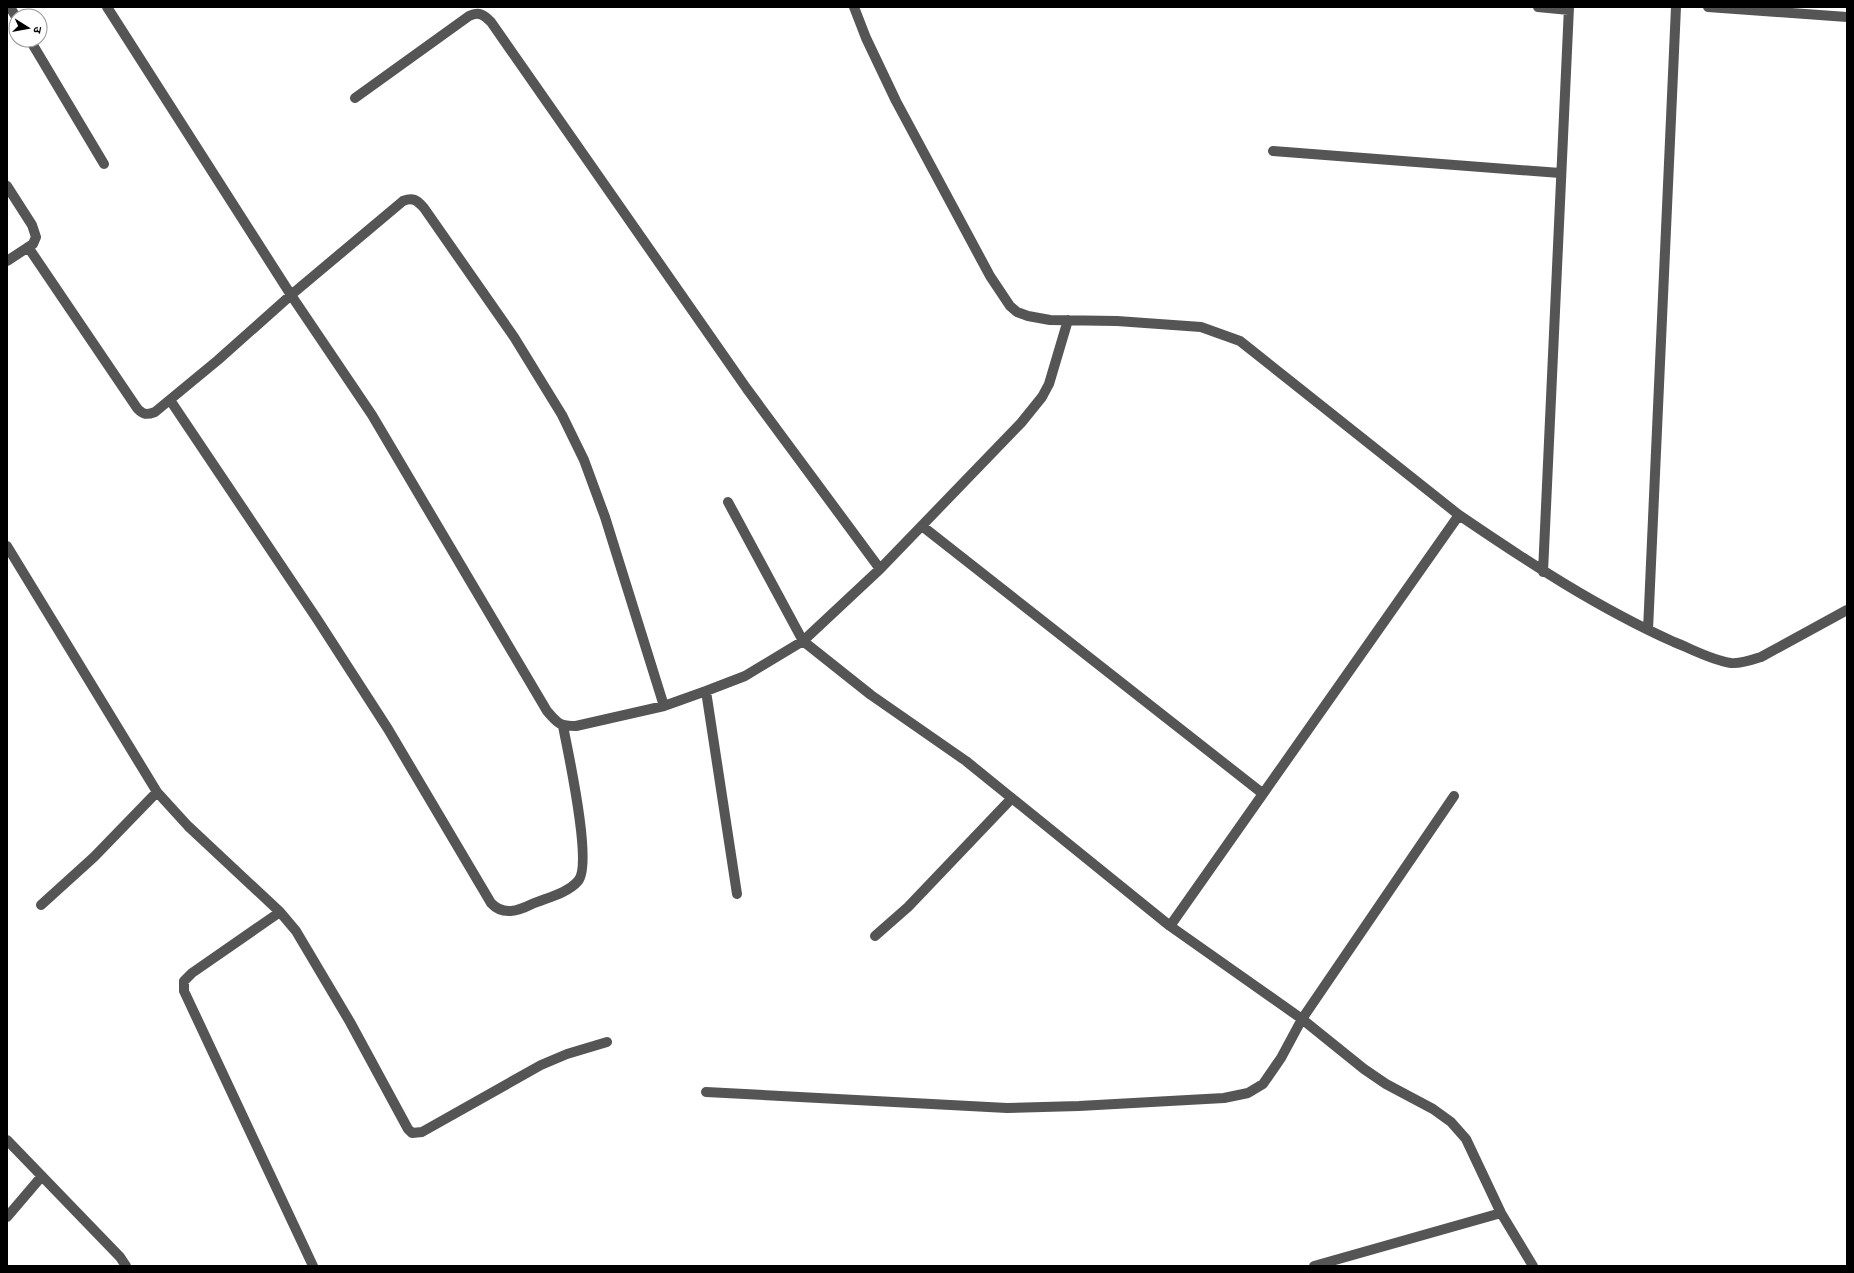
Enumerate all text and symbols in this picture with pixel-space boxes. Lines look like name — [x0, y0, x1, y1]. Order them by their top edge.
north arrow — [8, 8, 48, 48]
text: उ — [30, 25, 44, 35]

